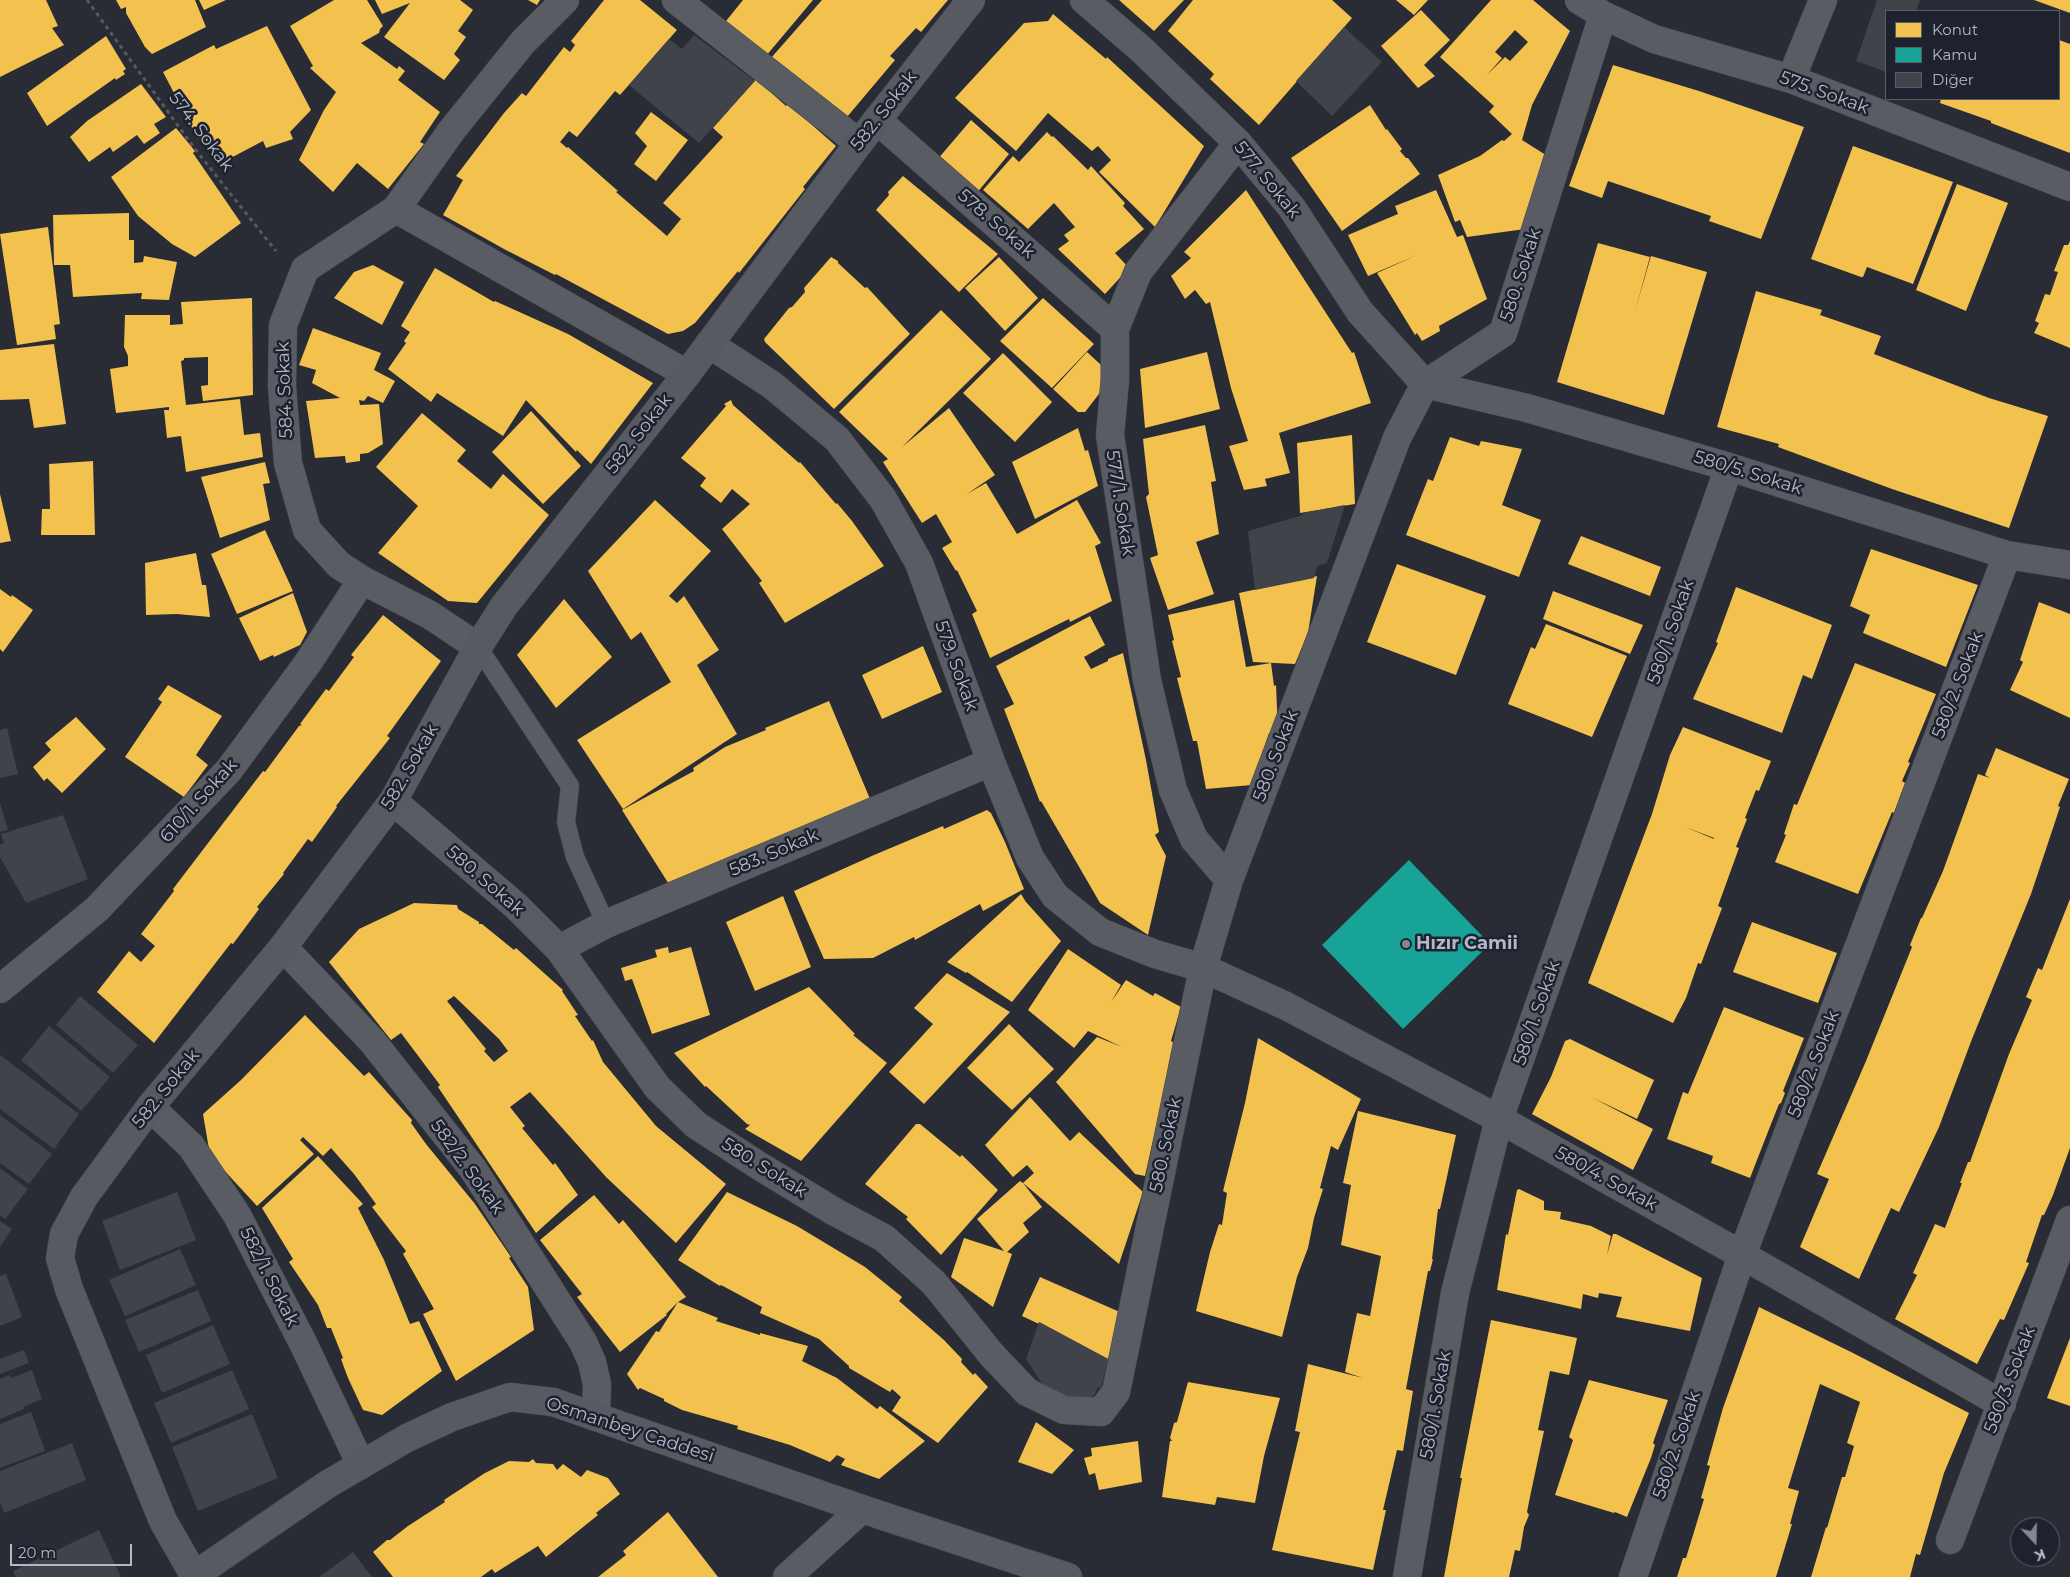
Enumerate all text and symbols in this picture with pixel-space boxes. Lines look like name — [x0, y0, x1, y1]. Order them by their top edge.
legend — [1885, 10, 2060, 100]
text: Konut — [1932, 20, 1978, 39]
text: Kamu — [1932, 45, 1977, 64]
street label: 582. Sokak — [846, 67, 922, 155]
street label: 575. Sokak — [1776, 67, 1872, 119]
text: Diğer — [1932, 70, 1974, 89]
street label: 574. Sokak — [164, 88, 238, 176]
street label: 577. Sokak — [1229, 137, 1305, 223]
street label: 578. Sokak — [953, 185, 1039, 263]
street label: 580. Sokak — [1496, 226, 1546, 324]
street label: 584. Sokak — [273, 341, 297, 439]
street label: 582. Sokak — [601, 390, 677, 478]
street label: 580/5. Sokak — [1691, 446, 1805, 500]
street label: 577/1. Sokak — [1101, 449, 1139, 557]
street label: 580/1. Sokak — [1643, 577, 1699, 687]
street label: 579. Sokak — [930, 618, 982, 714]
street label: 580/2. Sokak — [1928, 629, 1988, 741]
street label: 580. Sokak — [1249, 707, 1303, 805]
street label: 582. Sokak — [377, 720, 443, 814]
street label: 610/1. Sokak — [156, 755, 242, 847]
street label: 583. Sokak — [726, 825, 822, 881]
street label: 580. Sokak — [442, 841, 528, 921]
place label: Hızır Camii — [1416, 933, 1518, 955]
marker: Hızır Camii — [1400, 938, 1412, 950]
street label: 580/1. Sokak — [1509, 958, 1565, 1068]
street label: 580/2. Sokak — [1784, 1008, 1844, 1120]
street label: 582. Sokak — [128, 1045, 204, 1133]
street label: 580. Sokak — [1145, 1096, 1187, 1194]
street label: 582/2. Sokak — [426, 1116, 508, 1218]
street label: 580. Sokak — [717, 1133, 811, 1203]
street label: 580/4. Sokak — [1551, 1142, 1661, 1216]
street label: 582/1. Sokak — [235, 1224, 303, 1330]
street label: 580/3. Sokak — [1980, 1324, 2040, 1436]
street label: 580/1. Sokak — [1416, 1349, 1456, 1461]
street label: 580/2. Sokak — [1648, 1388, 1706, 1502]
street label: Osmanbey Caddesi — [543, 1393, 717, 1467]
north arrow — [2010, 1517, 2060, 1567]
scale bar — [12, 1534, 135, 1566]
text: 20 m — [18, 1543, 56, 1562]
text: K — [2032, 1545, 2048, 1565]

